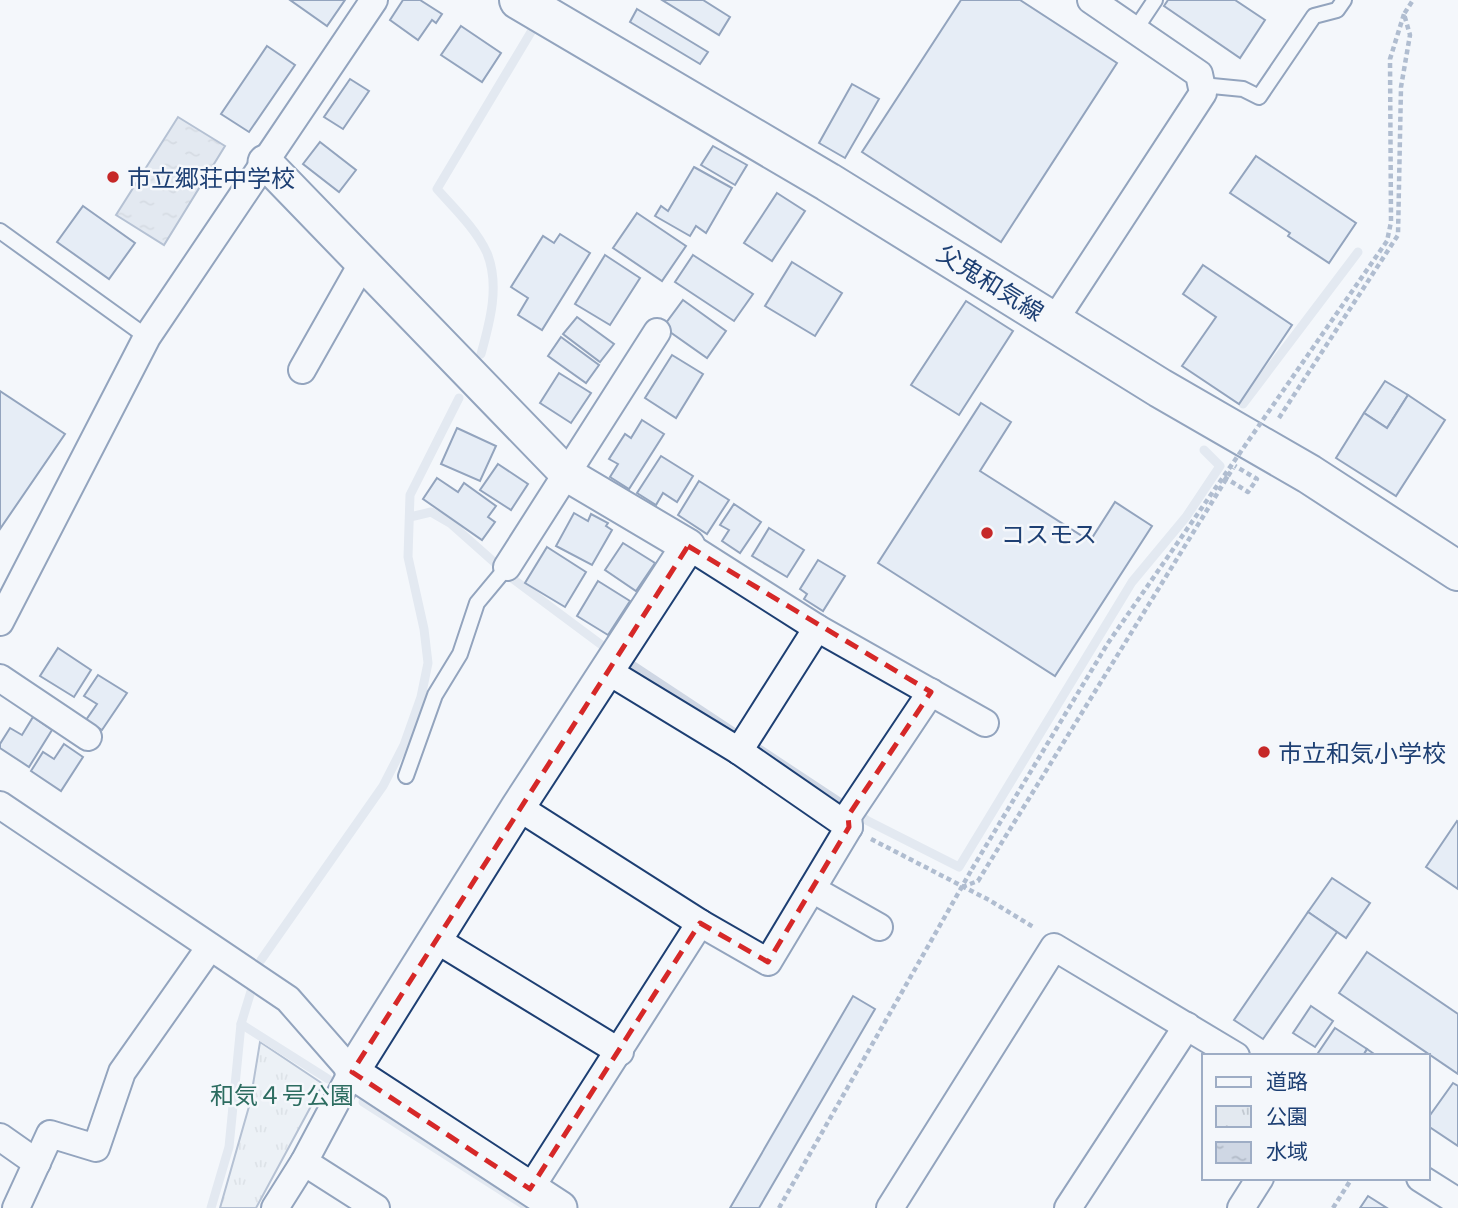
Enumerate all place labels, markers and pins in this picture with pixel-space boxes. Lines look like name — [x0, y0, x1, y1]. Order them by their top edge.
place label: 市立郷荘中学校 — [127, 163, 295, 192]
marker: 市立郷荘中学校 — [105, 169, 121, 185]
place label: コスモス — [1001, 519, 1097, 548]
marker: コスモス — [979, 525, 995, 541]
place label: 市立和気小学校 — [1278, 738, 1446, 767]
marker: 市立和気小学校 — [1256, 744, 1272, 760]

